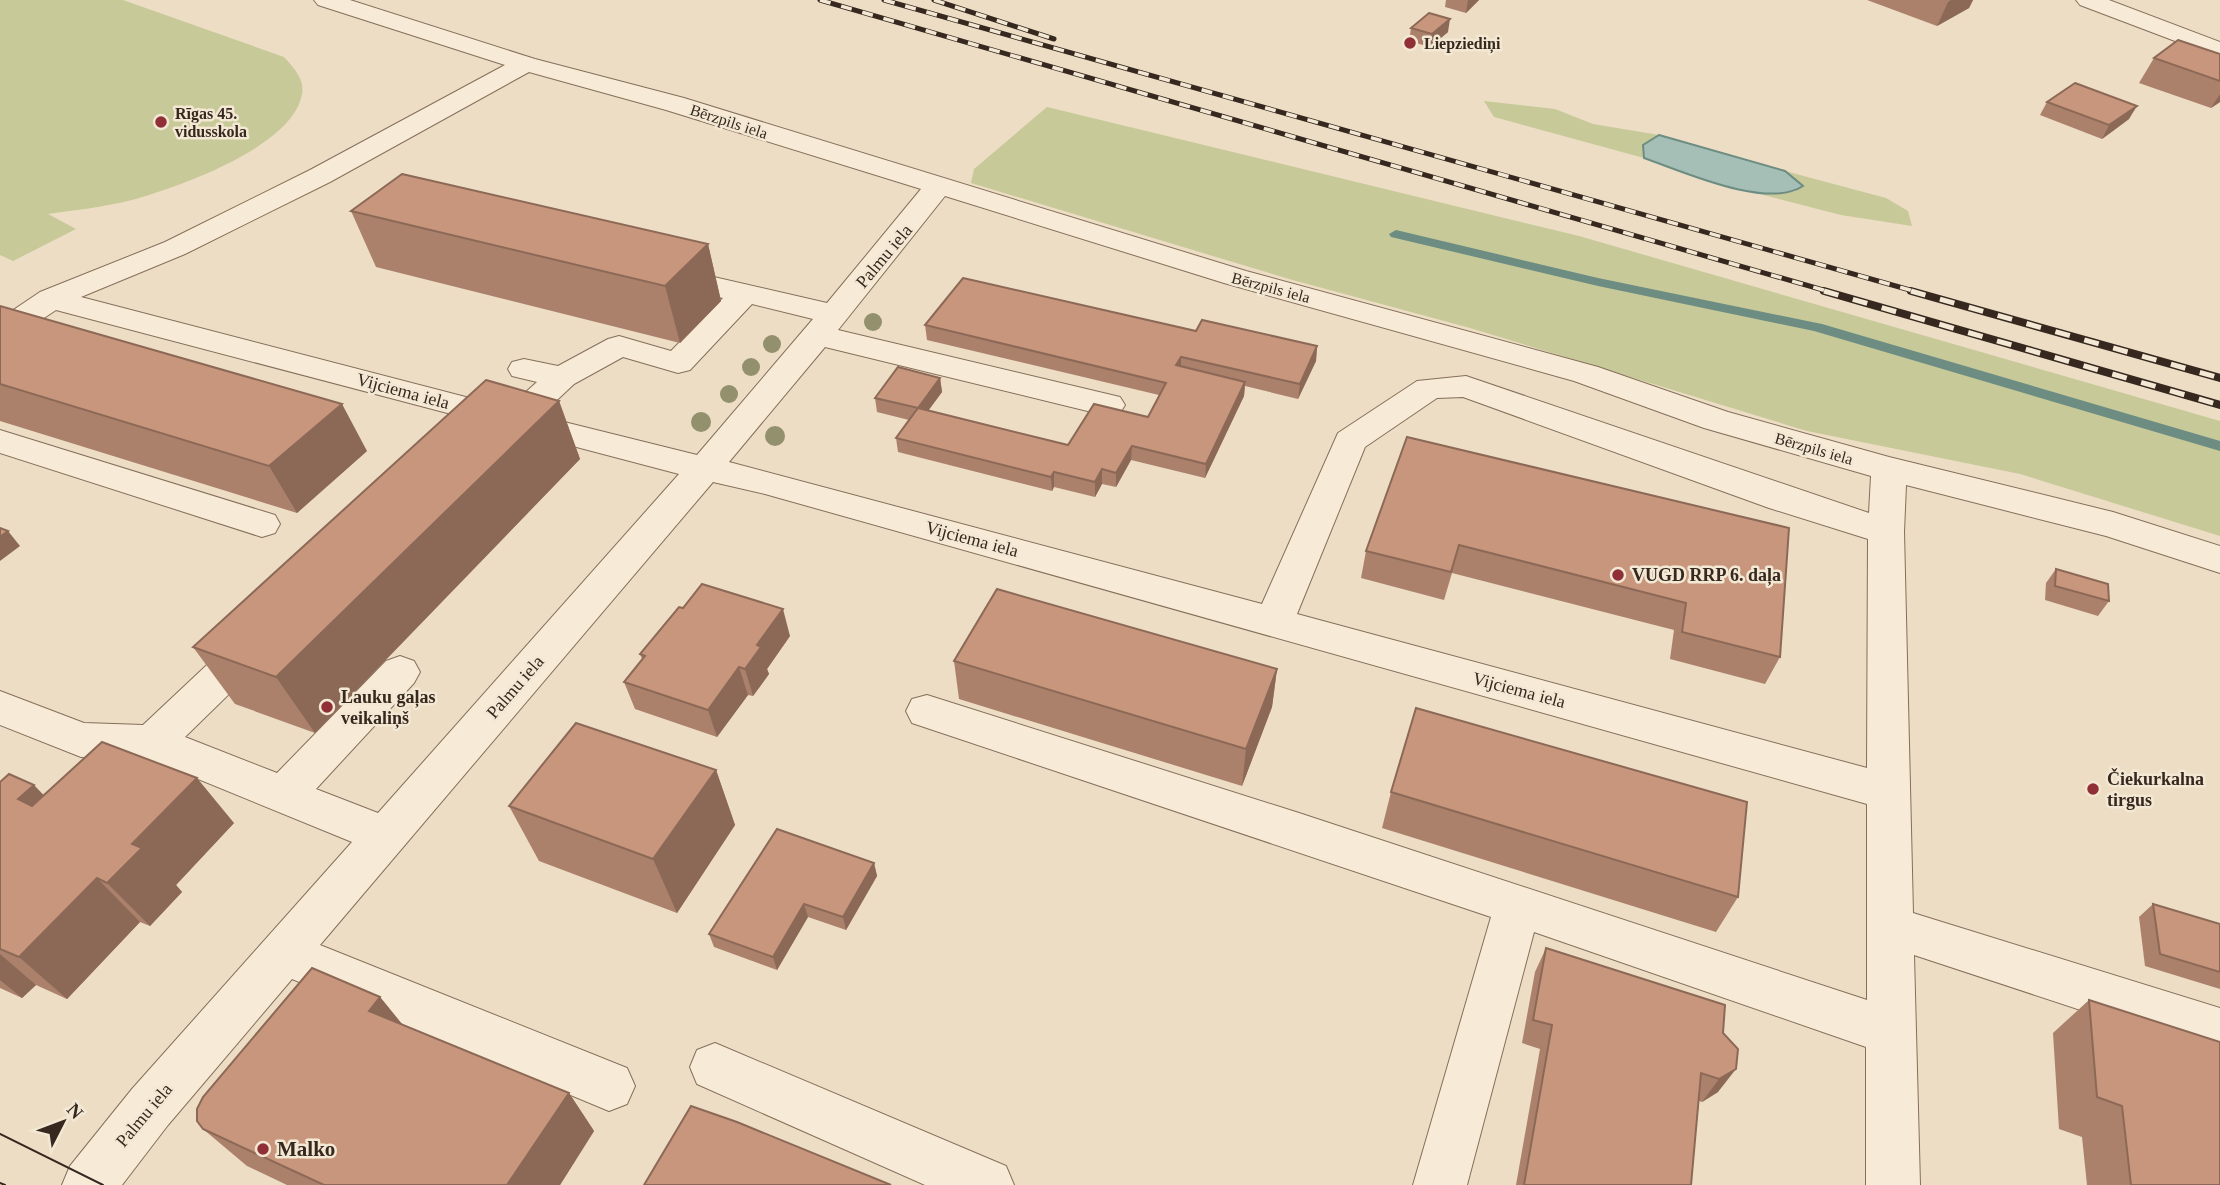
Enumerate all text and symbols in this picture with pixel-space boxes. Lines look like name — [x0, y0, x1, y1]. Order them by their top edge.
marker: Liepziediņi — [1402, 35, 1418, 51]
place label: Liepziediņi — [1424, 35, 1501, 54]
street label: Bērzpils iela — [688, 101, 770, 143]
place label: Rīgas 45. vidusskola — [175, 105, 247, 140]
marker: Rīgas 45. vidusskola — [153, 114, 169, 130]
street label: Palmu iela — [852, 220, 916, 292]
street label: Bērzpils iela — [1230, 269, 1312, 307]
street label: Vijciema iela — [354, 369, 452, 413]
street label: Bērzpils iela — [1773, 429, 1855, 469]
street label: Vijciema iela — [923, 517, 1021, 561]
place label: VUGD RRP 6. daļa — [1632, 565, 1781, 586]
marker: VUGD RRP 6. daļa — [1610, 567, 1626, 583]
street label: Palmu iela — [482, 652, 548, 722]
street label: Vijciema iela — [1470, 668, 1568, 712]
place label: Lauku gaļas veikaliņš — [341, 687, 436, 729]
marker: Lauku gaļas veikaliņš — [319, 699, 335, 715]
place label: Čiekurkalna tirgus — [2107, 768, 2204, 810]
marker: Čiekurkalna tirgus — [2085, 781, 2101, 797]
street label: Palmu iela — [112, 1079, 176, 1151]
north arrow — [28, 1087, 98, 1157]
text: N — [63, 1099, 88, 1123]
place label: Malko — [277, 1137, 335, 1161]
marker: Malko — [255, 1141, 271, 1157]

